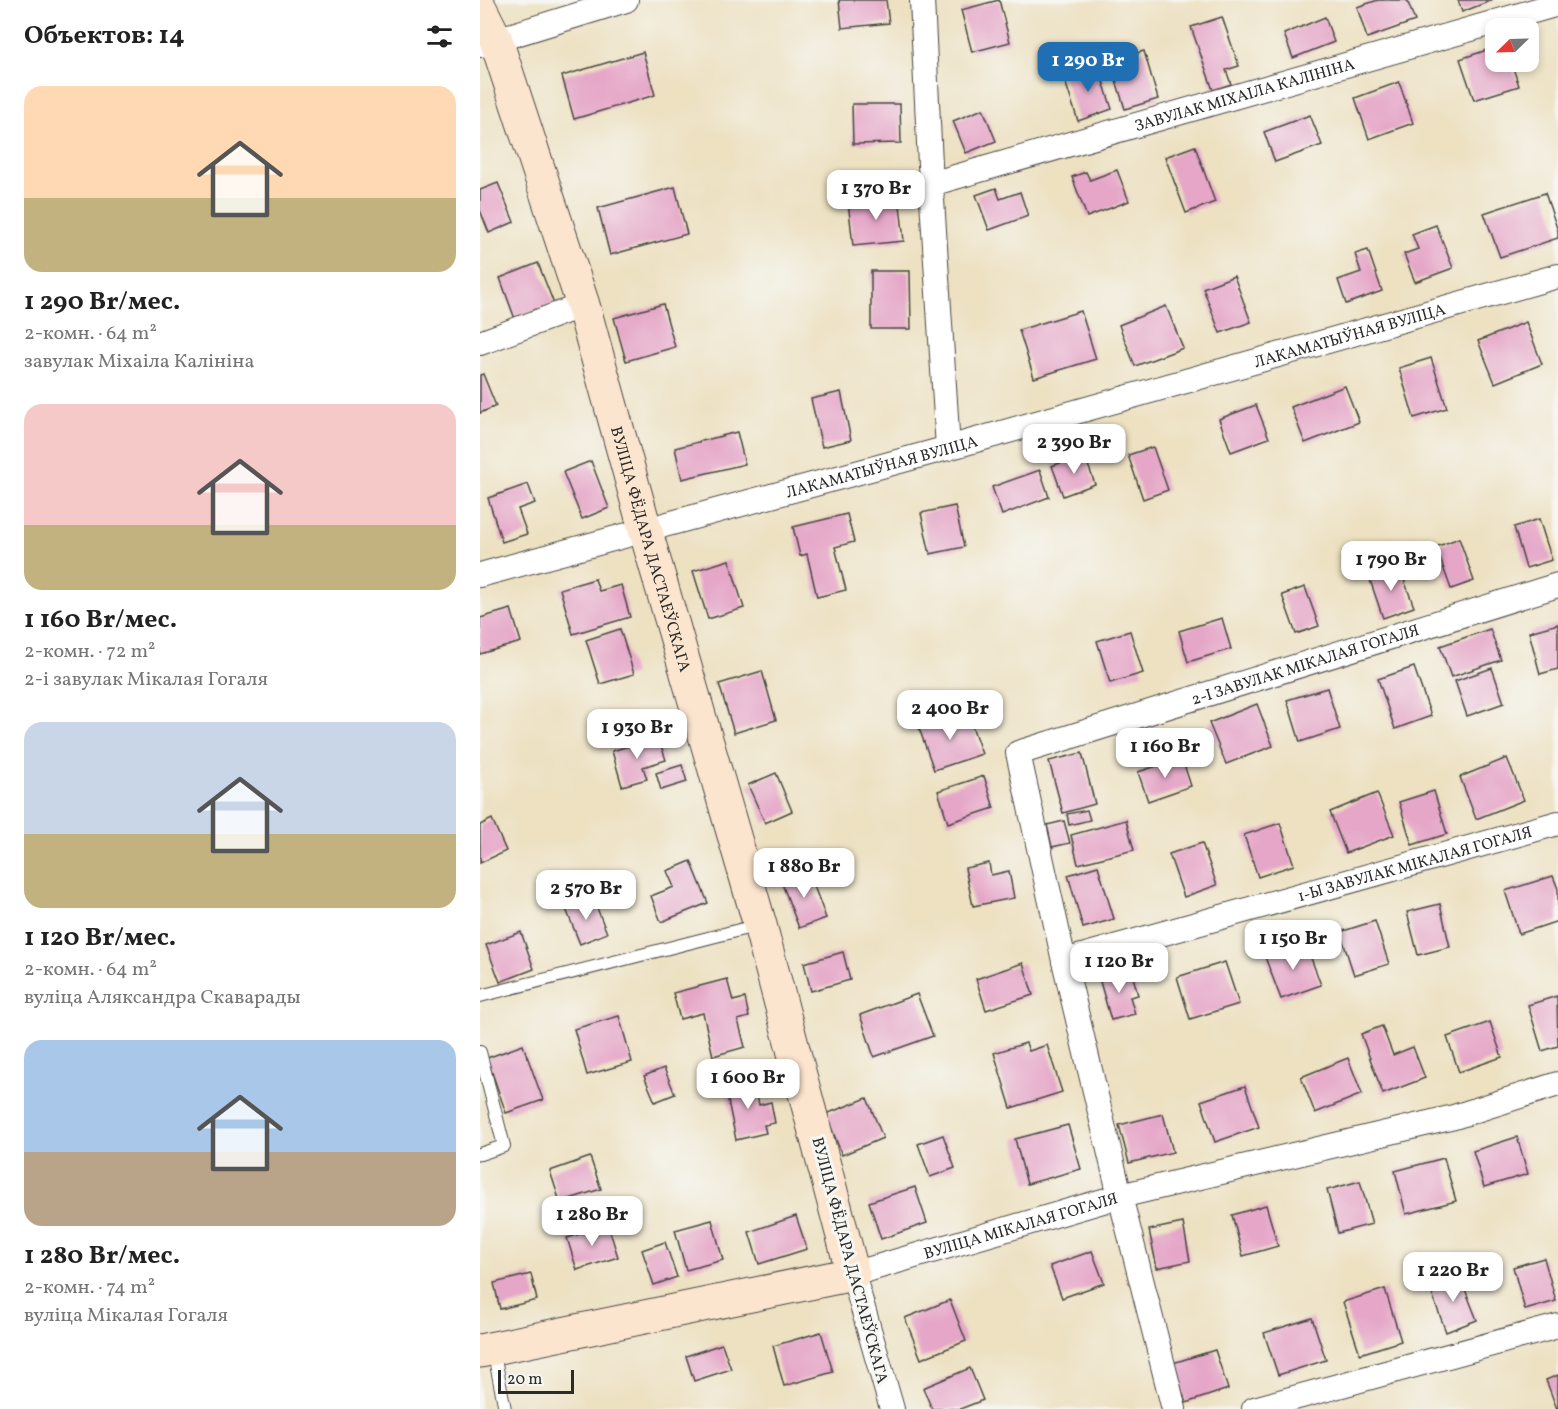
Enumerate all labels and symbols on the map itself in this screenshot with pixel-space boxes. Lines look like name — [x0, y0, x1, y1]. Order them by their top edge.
north arrow — [1485, 18, 1539, 72]
pin: 1 290 Br — [1026, 42, 1150, 93]
street label: ЗАВУЛАК МІХАІЛА КАЛІНІНА — [1132, 54, 1357, 138]
pin: 1 370 Br — [814, 170, 938, 221]
street label: ЛАКАМАТЫЎНАЯ ВУЛІЦА — [1252, 299, 1448, 374]
street label: ВУЛІЦА ФЁДАРА ДАСТАЕЎСКАГА — [604, 424, 695, 675]
pin: 2 390 Br — [1012, 424, 1136, 475]
street label: ЛАКАМАТЫЎНАЯ ВУЛІЦА — [784, 431, 980, 505]
pin: 1 790 Br — [1329, 541, 1453, 592]
street label: 2-І ЗАВУЛАК МІКАЛАЯ ГОГАЛЯ — [1189, 620, 1422, 711]
pin: 2 400 Br — [888, 690, 1012, 741]
pin: 1 930 Br — [575, 709, 699, 760]
pin: 1 160 Br — [1103, 728, 1227, 779]
street label: 1-Ы ЗАВУЛАК МІКАЛАЯ ГОГАЛЯ — [1295, 822, 1535, 908]
pin: 1 880 Br — [742, 848, 866, 899]
pin: 2 570 Br — [524, 870, 648, 921]
pin: 1 150 Br — [1231, 920, 1355, 971]
pin: 1 120 Br — [1057, 943, 1181, 994]
pin: 1 600 Br — [686, 1059, 810, 1110]
street label: ВУЛІЦА ФЁДАРА ДАСТАЕЎСКАГА — [806, 1135, 894, 1386]
street label: ВУЛІЦА МІКАЛАЯ ГОГАЛЯ — [921, 1188, 1121, 1266]
pin: 1 280 Br — [530, 1196, 654, 1247]
pin: 1 220 Br — [1391, 1252, 1515, 1303]
scale bar — [498, 1367, 574, 1394]

